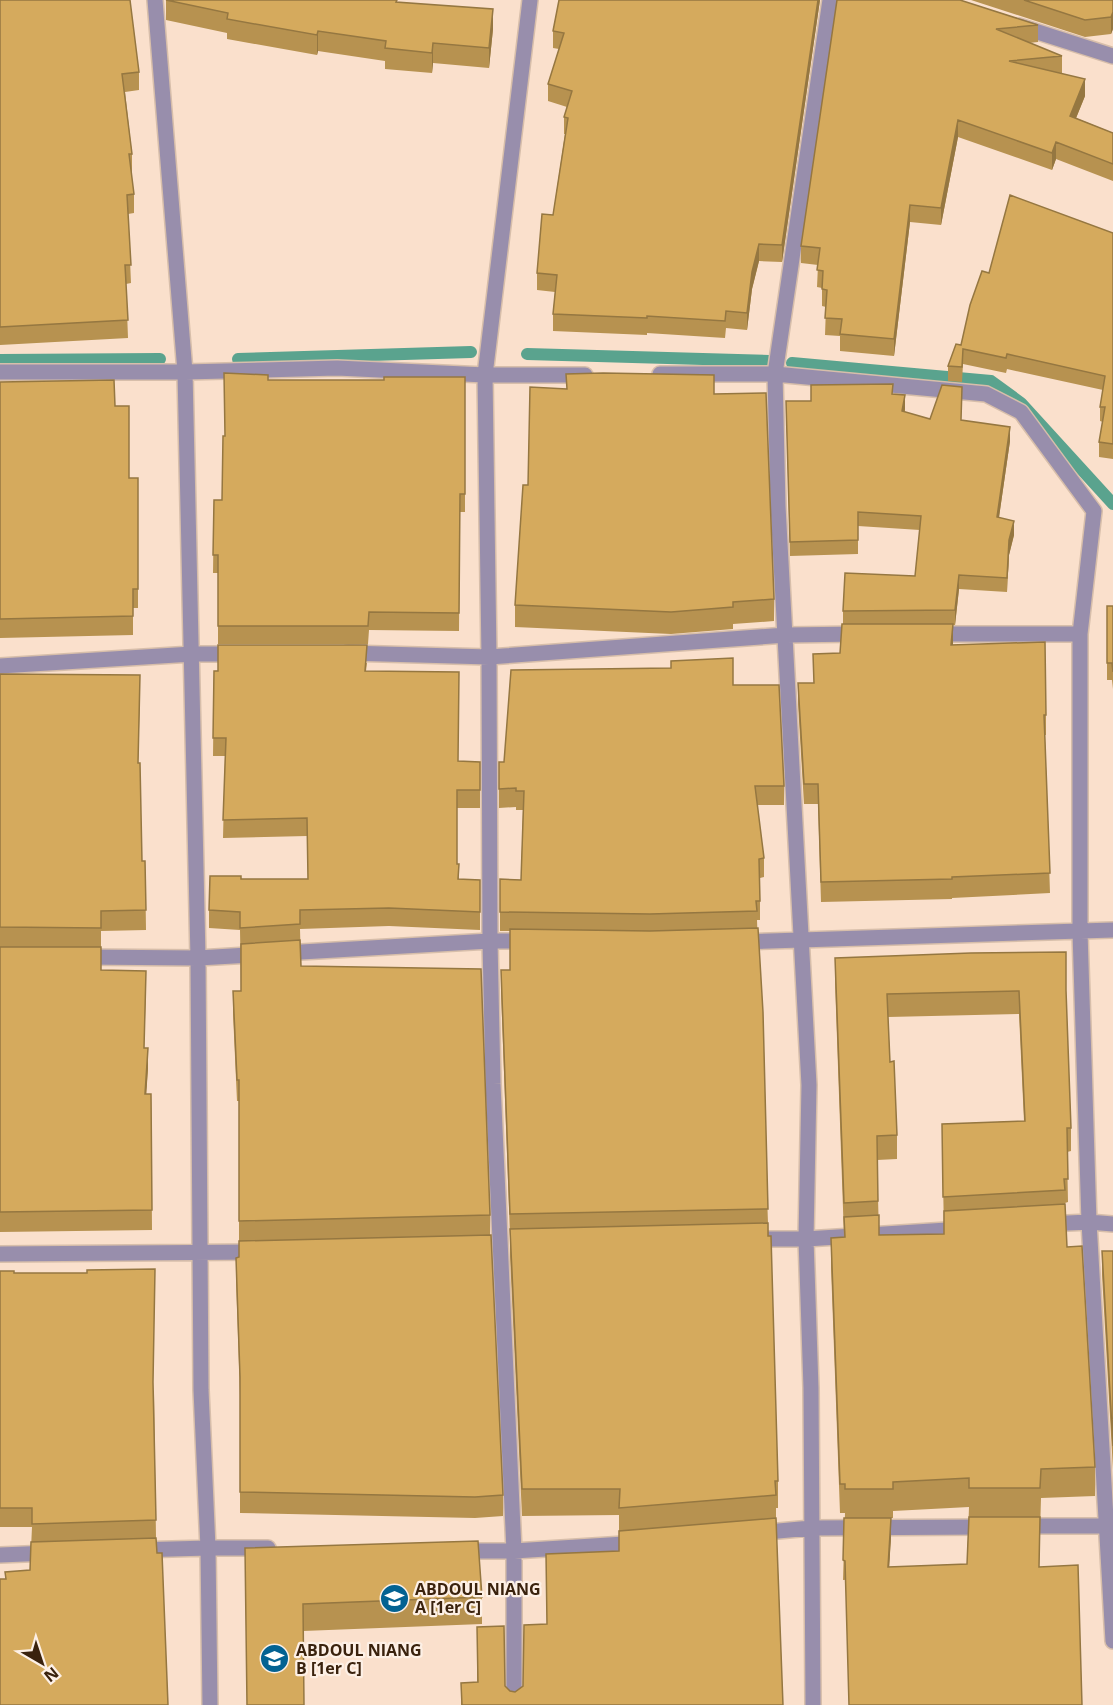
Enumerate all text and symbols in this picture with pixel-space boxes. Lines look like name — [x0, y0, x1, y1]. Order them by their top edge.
place label: ABDOUL NIANG A [1er C] — [415, 1578, 541, 1618]
school or university icon: ABDOUL NIANG A [1er C] — [378, 1582, 410, 1614]
north arrow — [12, 1633, 72, 1693]
place label: ABDOUL NIANG B [1er C] — [296, 1639, 422, 1679]
school or university icon: ABDOUL NIANG B [1er C] — [259, 1643, 291, 1675]
text: N — [39, 1662, 63, 1687]

